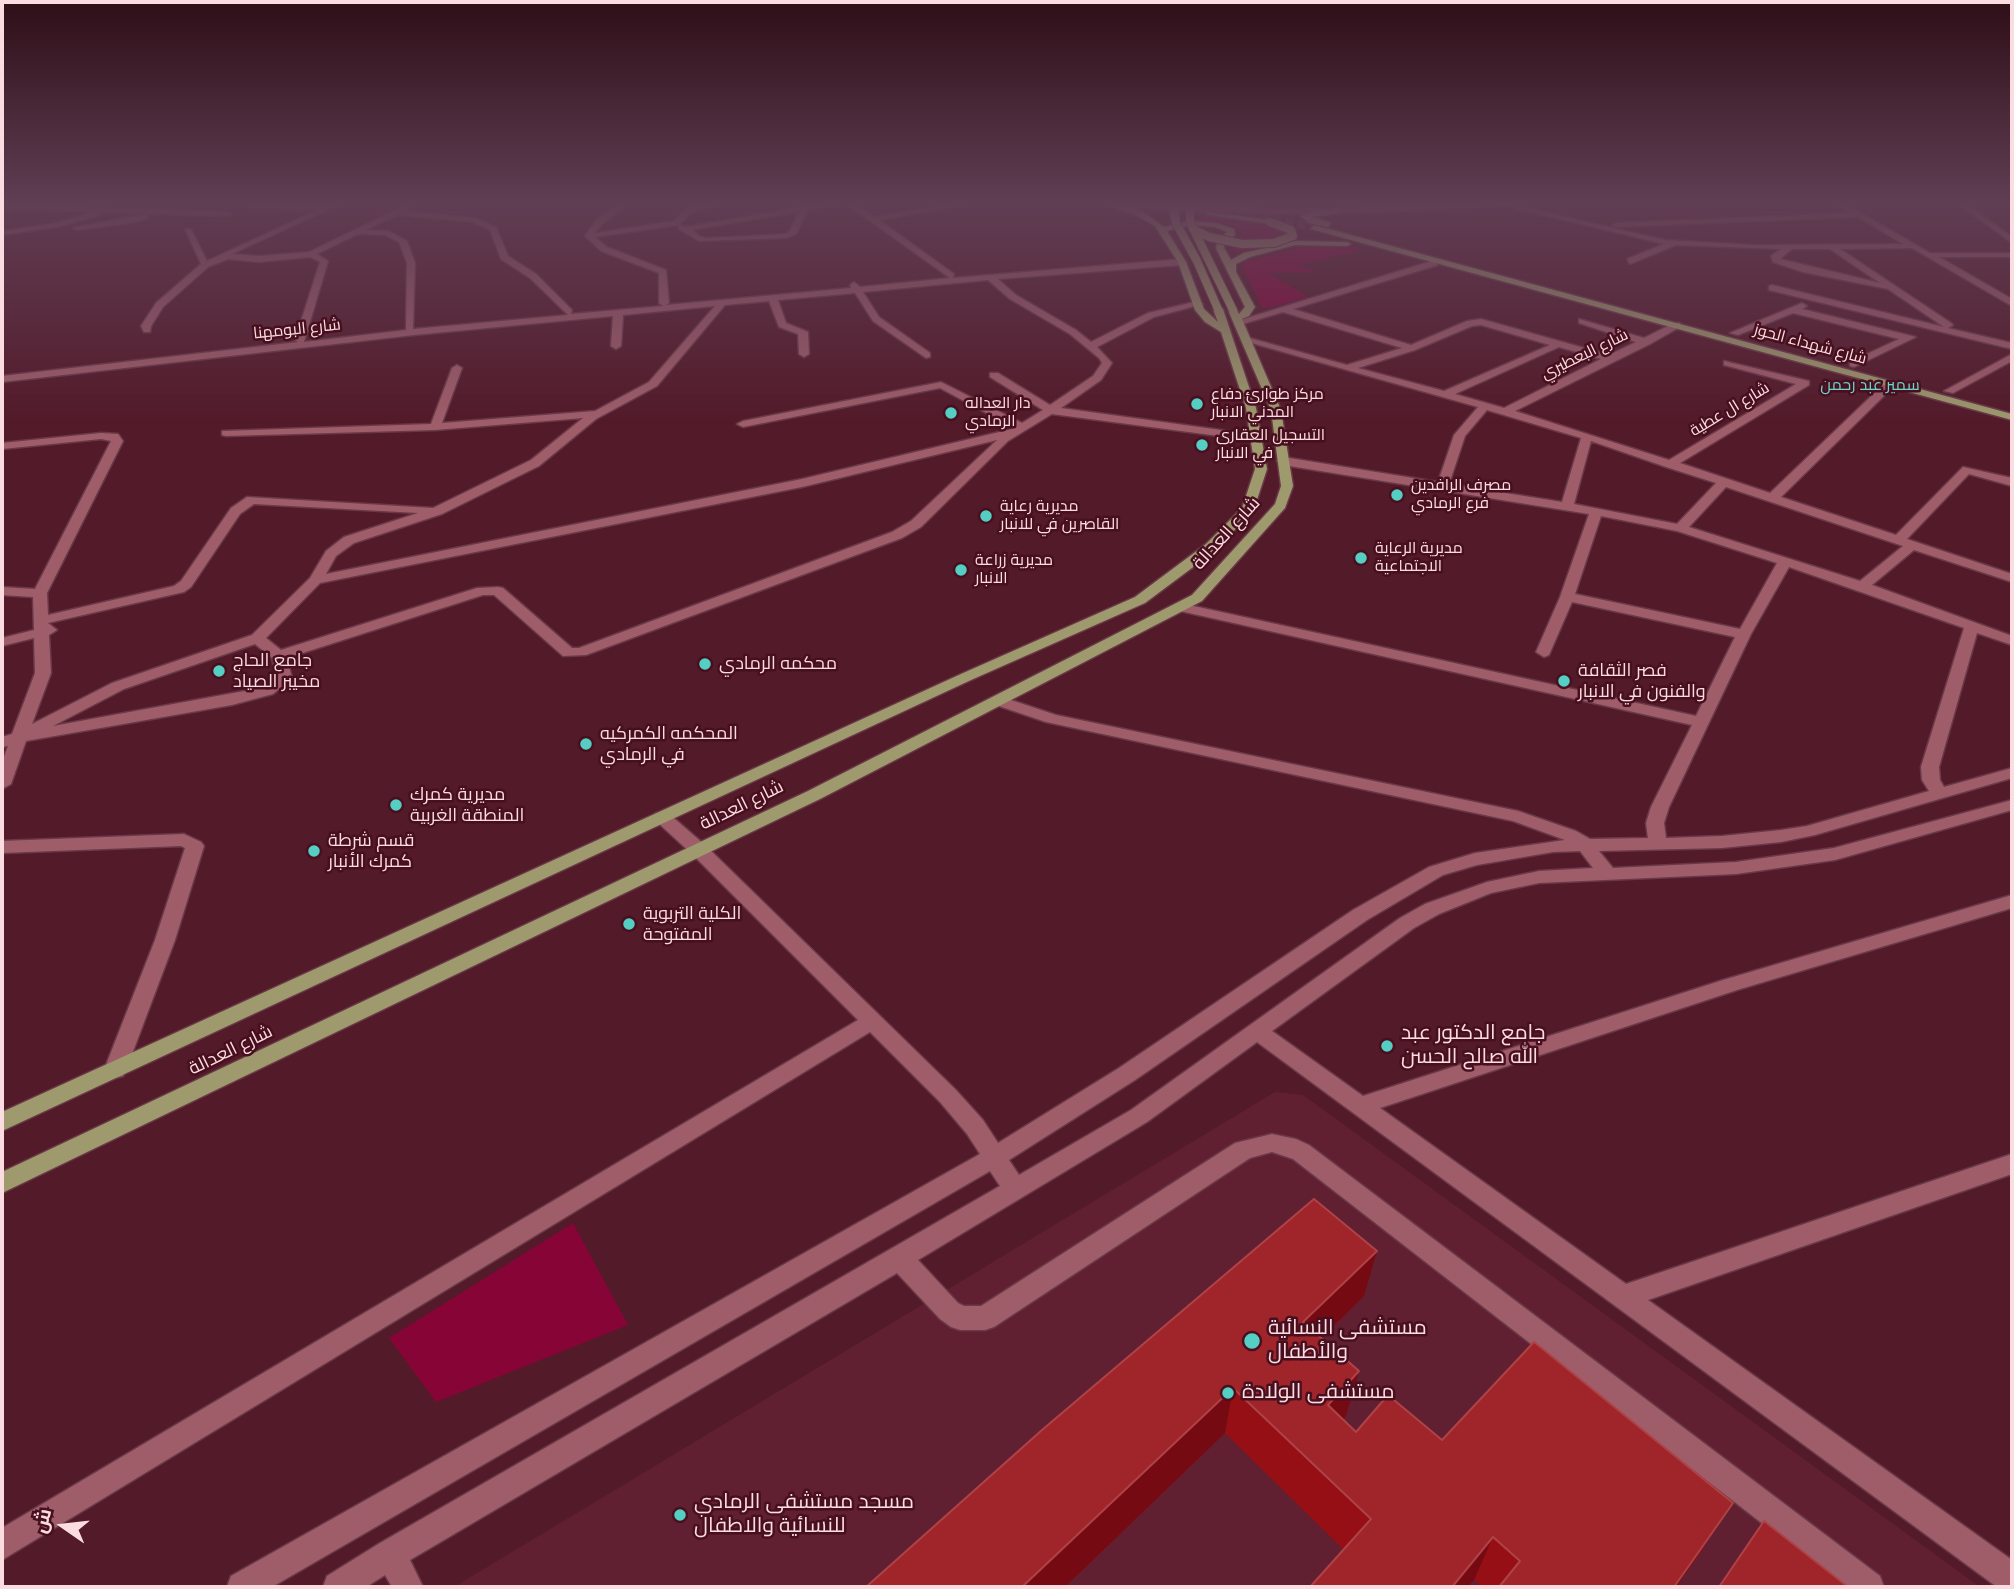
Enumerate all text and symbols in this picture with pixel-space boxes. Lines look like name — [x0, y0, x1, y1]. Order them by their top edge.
street label: شارع البومهنا — [252, 316, 342, 344]
street label: شارع شهداء الحوز — [1751, 321, 1869, 369]
street label: شارع البعطيري — [1538, 326, 1632, 384]
district label: سمير عبد رحمن — [1820, 376, 1920, 396]
street label: شارع ال عطية — [1687, 379, 1773, 441]
place label: مركز طوارئ دفاع المدني الانبار — [1211, 385, 1324, 423]
place label: دار العداله الرمادي — [965, 394, 1031, 432]
marker: مركز طوارئ دفاع المدني الانبار — [1189, 396, 1205, 412]
marker: دار العداله الرمادي — [943, 405, 959, 421]
place label: التسجيل العقاري في الانبار — [1216, 426, 1325, 464]
marker: التسجيل العقاري في الانبار — [1194, 437, 1210, 453]
place label: مصرف الرافدين فرع الرمادي — [1411, 476, 1511, 514]
marker: مصرف الرافدين فرع الرمادي — [1389, 487, 1405, 503]
street label: شارع العدالة — [1189, 493, 1265, 575]
place label: مديرية رعاية القاصرين في للانبار — [1000, 497, 1119, 535]
marker: مديرية رعاية القاصرين في للانبار — [978, 508, 994, 524]
place label: مديرية الرعاية الاجتماعية — [1375, 539, 1463, 577]
marker: مديرية الرعاية الاجتماعية — [1353, 550, 1369, 566]
place label: مديرية زراعة الانبار — [975, 551, 1053, 589]
marker: مديرية زراعة الانبار — [953, 562, 969, 578]
place label: جامع الحاج مخيبر الصياد — [233, 650, 320, 692]
place label: محكمه الرمادي — [719, 653, 837, 675]
marker: محكمه الرمادي — [697, 656, 713, 672]
place label: فصر الثقافة والفنون في الانبار — [1578, 660, 1706, 702]
marker: جامع الحاج مخيبر الصياد — [211, 663, 227, 679]
marker: فصر الثقافة والفنون في الانبار — [1556, 673, 1572, 689]
place label: المحكمه الكمركيه في الرمادي — [600, 723, 738, 766]
marker: المحكمه الكمركيه في الرمادي — [578, 736, 594, 752]
street label: شارع العدالة — [697, 776, 787, 836]
place label: مديرية كمرك المنطقة الغربية — [410, 784, 524, 826]
marker: مديرية كمرك المنطقة الغربية — [388, 797, 404, 813]
place label: قسم شرطة كمرك الأنبار — [328, 830, 414, 872]
marker: قسم شرطة كمرك الأنبار — [306, 843, 322, 859]
place label: الكلية التربوية المفتوحة — [643, 903, 741, 946]
marker: الكلية التربوية المفتوحة — [621, 916, 637, 932]
street label: شارع العدالة — [186, 1021, 276, 1081]
place label: جامع الدكتور عبد الله صالح الحسن — [1401, 1021, 1545, 1071]
marker: جامع الدكتور عبد الله صالح الحسن — [1379, 1038, 1395, 1054]
place label: مستشفى النسائية والأطفال — [1268, 1316, 1427, 1366]
marker: مستشفى النسائية والأطفال — [1242, 1331, 1262, 1351]
place label: مستشفى الولادة — [1242, 1380, 1394, 1406]
marker: مستشفى الولادة — [1220, 1385, 1236, 1401]
place label: مسجد مستشفى الرمادي للنسائية والاطفال — [694, 1490, 914, 1540]
north arrow — [28, 1491, 98, 1561]
text: ش — [28, 1506, 56, 1535]
marker: مسجد مستشفى الرمادي للنسائية والاطفال — [672, 1507, 688, 1523]

